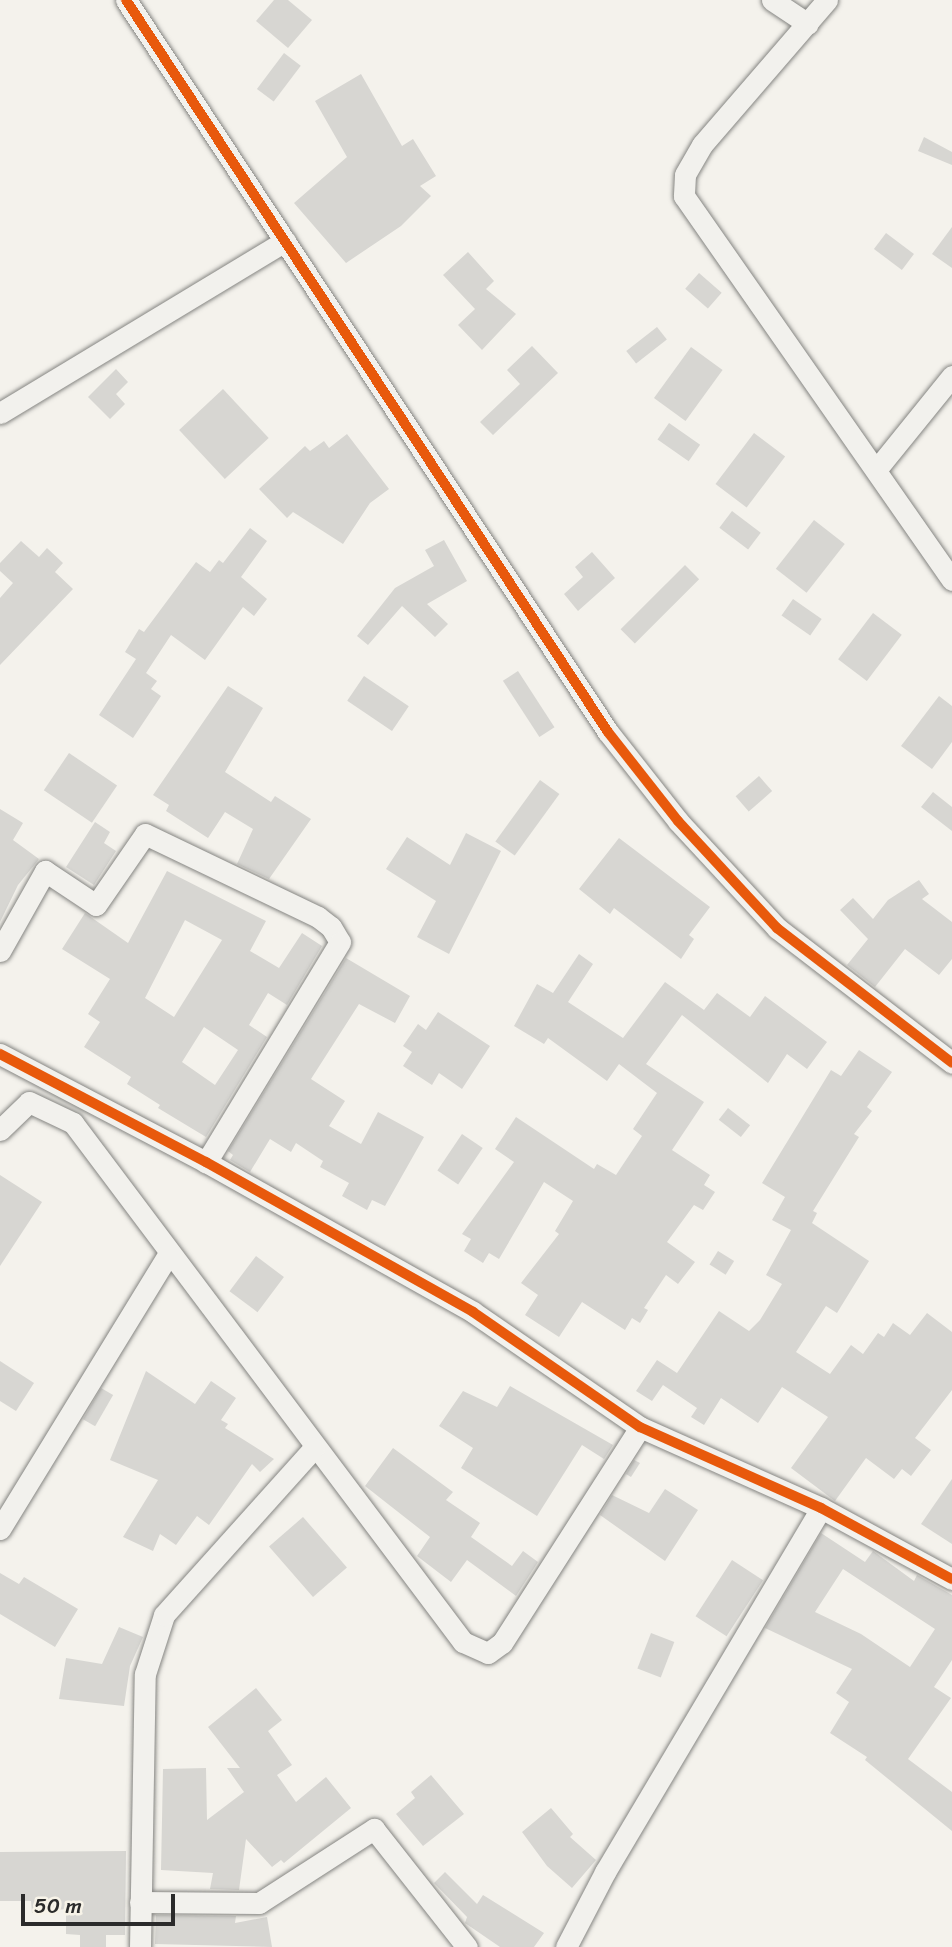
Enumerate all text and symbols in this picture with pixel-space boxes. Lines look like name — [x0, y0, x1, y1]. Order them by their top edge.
scale bar — [24, 1881, 178, 1925]
text: 50 m — [34, 1887, 82, 1925]

